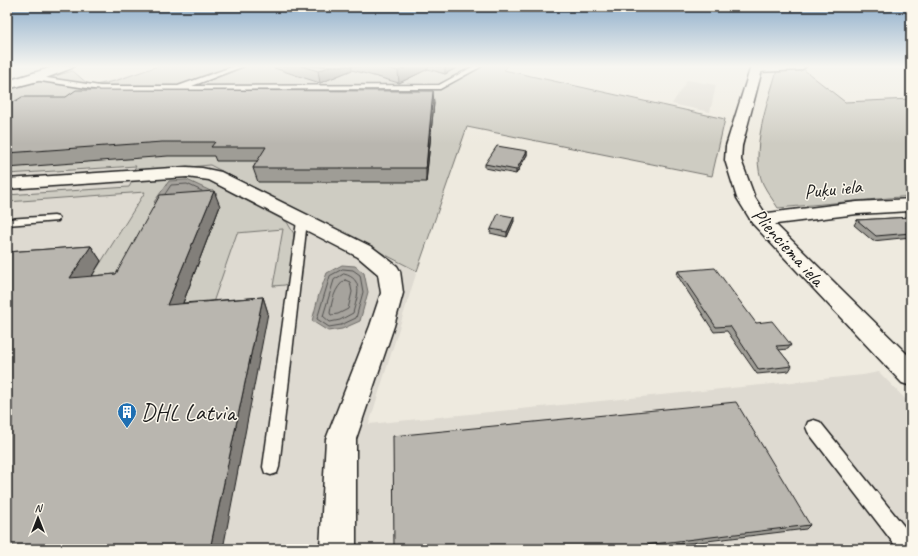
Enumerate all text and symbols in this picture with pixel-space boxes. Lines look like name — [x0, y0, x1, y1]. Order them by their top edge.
street label: Puķu iela — [803, 173, 864, 204]
street label: Plieņciema iela — [746, 203, 831, 293]
place label: DHL Latvia — [141, 397, 238, 427]
building icon: DHL Latvia — [116, 401, 138, 429]
north arrow — [18, 498, 58, 538]
text: N — [35, 501, 44, 515]

